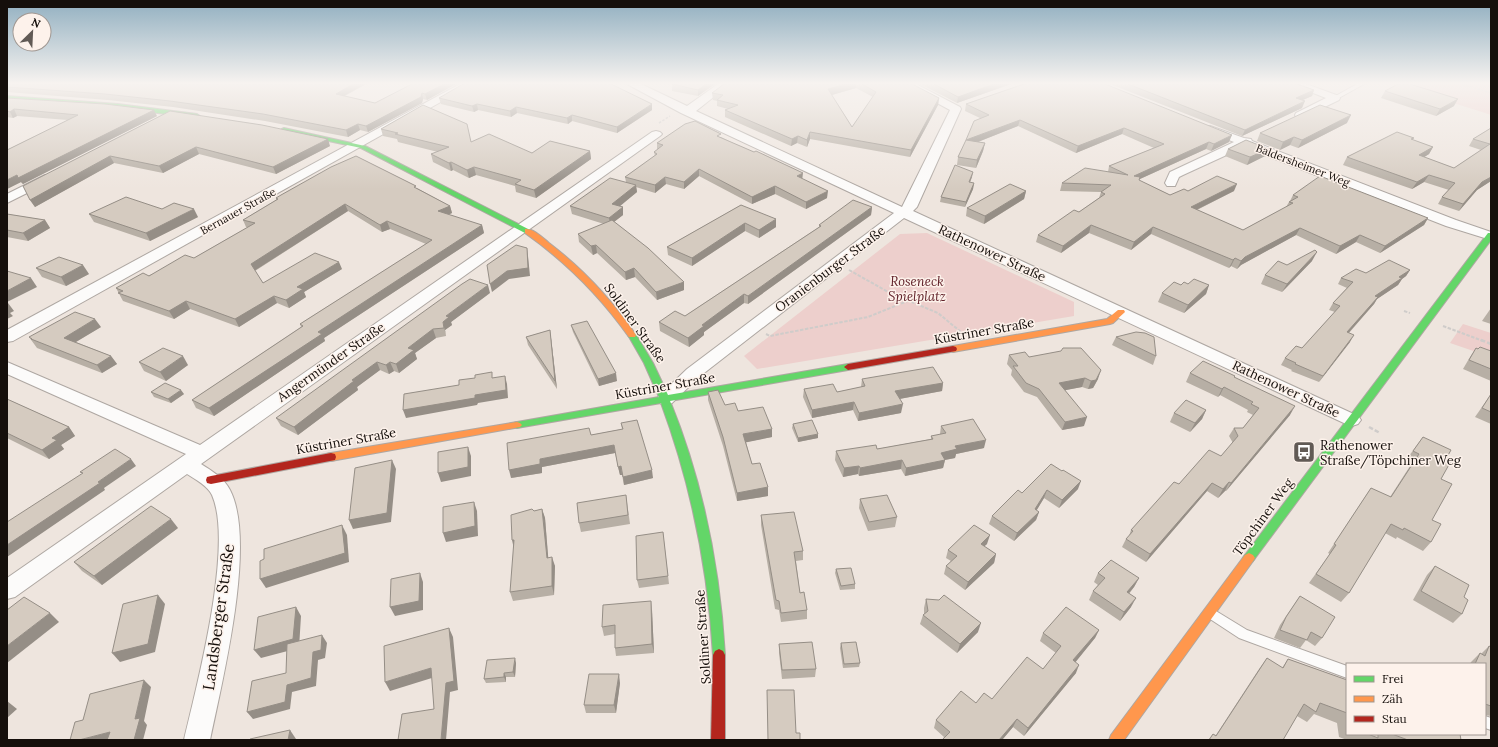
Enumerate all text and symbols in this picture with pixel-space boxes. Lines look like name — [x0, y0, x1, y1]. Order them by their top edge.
north arrow — [12, 12, 52, 52]
text: N — [29, 15, 43, 31]
street label: Baldersheimer Weg — [1254, 141, 1353, 190]
street label: Bernauer Straße — [198, 184, 278, 238]
street label: Rathenower Straße — [935, 221, 1049, 285]
street label: Oranienburger Straße — [772, 222, 888, 316]
park label: Roseneck Spielplatz — [888, 273, 946, 305]
street label: Soldiner Straße — [600, 280, 670, 366]
street label: Küstriner Straße — [933, 314, 1035, 348]
street label: Angermünder Straße — [273, 318, 388, 406]
street label: Rathenower Straße — [1229, 357, 1343, 421]
street label: Küstriner Straße — [614, 369, 716, 403]
street label: Küstriner Straße — [295, 424, 397, 458]
place label: Rathenower Straße/Töpchiner Weg — [1320, 437, 1462, 469]
bus stop icon: Rathenower Straße/Töpchiner Weg — [1291, 439, 1317, 465]
street label: Töpchiner Weg — [1229, 474, 1297, 559]
street label: Landsberger Straße — [198, 542, 238, 692]
street label: Soldiner Straße — [691, 589, 715, 685]
legend — [1346, 663, 1486, 735]
text: Frei — [1382, 671, 1403, 686]
text: Zäh — [1382, 691, 1403, 706]
text: Stau — [1382, 711, 1407, 726]

